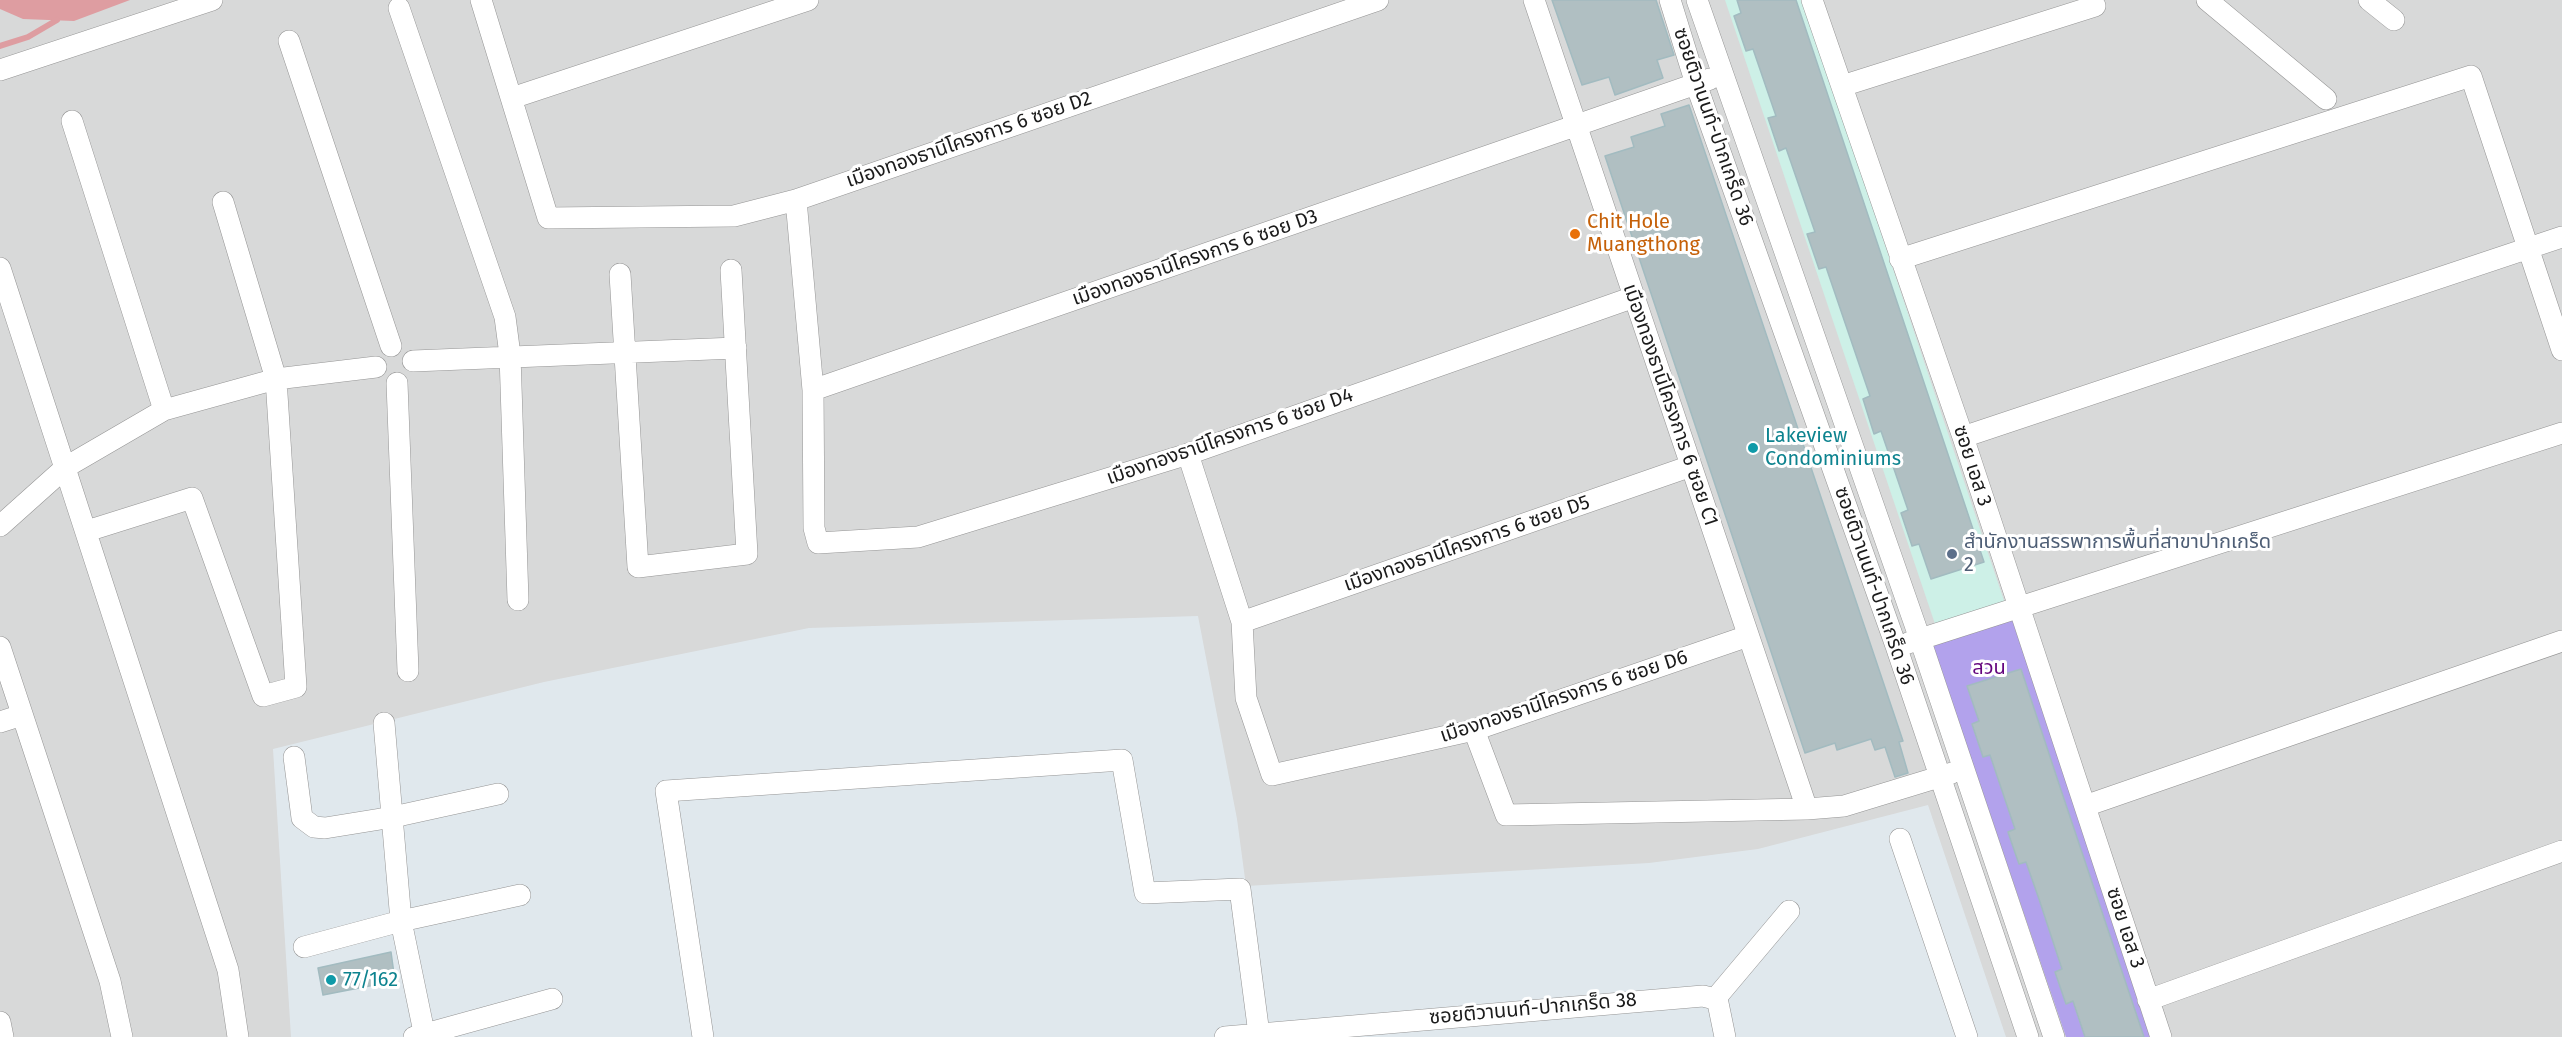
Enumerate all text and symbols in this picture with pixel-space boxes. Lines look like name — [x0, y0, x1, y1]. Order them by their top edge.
street label: ซอยติวานนท์-ปากเกร็ด 36 — [1668, 25, 1758, 229]
street label: เมืองทองธานีโครงการ 6 ซอย D2 — [843, 87, 1095, 193]
street label: เมืองทองธานีโครงการ 6 ซอย D3 — [1069, 205, 1321, 311]
place label: Chit Hole Muangthong — [1587, 210, 1700, 257]
marker: Chit Hole Muangthong — [1568, 227, 1582, 241]
street label: เมืองทองธานีโครงการ 6 ซอย C1 — [1617, 281, 1723, 529]
street label: เมืองทองธานีโครงการ 6 ซอย D4 — [1104, 383, 1356, 491]
street label: ซอย เอส 3 — [1948, 422, 1996, 510]
place label: Lakeview Condominiums — [1765, 424, 1901, 471]
marker: Lakeview Condominiums — [1746, 441, 1760, 455]
street label: ซอยติวานนท์-ปากเกร็ด 36 — [1829, 484, 1919, 688]
street label: เมืองทองธานีโครงการ 6 ซอย D5 — [1341, 491, 1593, 597]
place label: สำนักงานสรรพาการพื้นที่สาขาปากเกร็ด 2 — [1964, 530, 2271, 577]
marker: สำนักงานสรรพาการพื้นที่สาขาปากเกร็ด 2 — [1945, 547, 1959, 561]
street label: เมืองทองธานีโครงการ 6 ซอย D6 — [1437, 646, 1691, 748]
park label: สวน — [1972, 656, 2006, 680]
street label: ซอย เอส 3 — [2101, 884, 2149, 972]
place label: 77/162 — [343, 968, 398, 992]
marker: 77/162 — [324, 973, 338, 987]
street label: ซอยติวานนท์-ปากเกร็ด 38 — [1428, 988, 1638, 1030]

